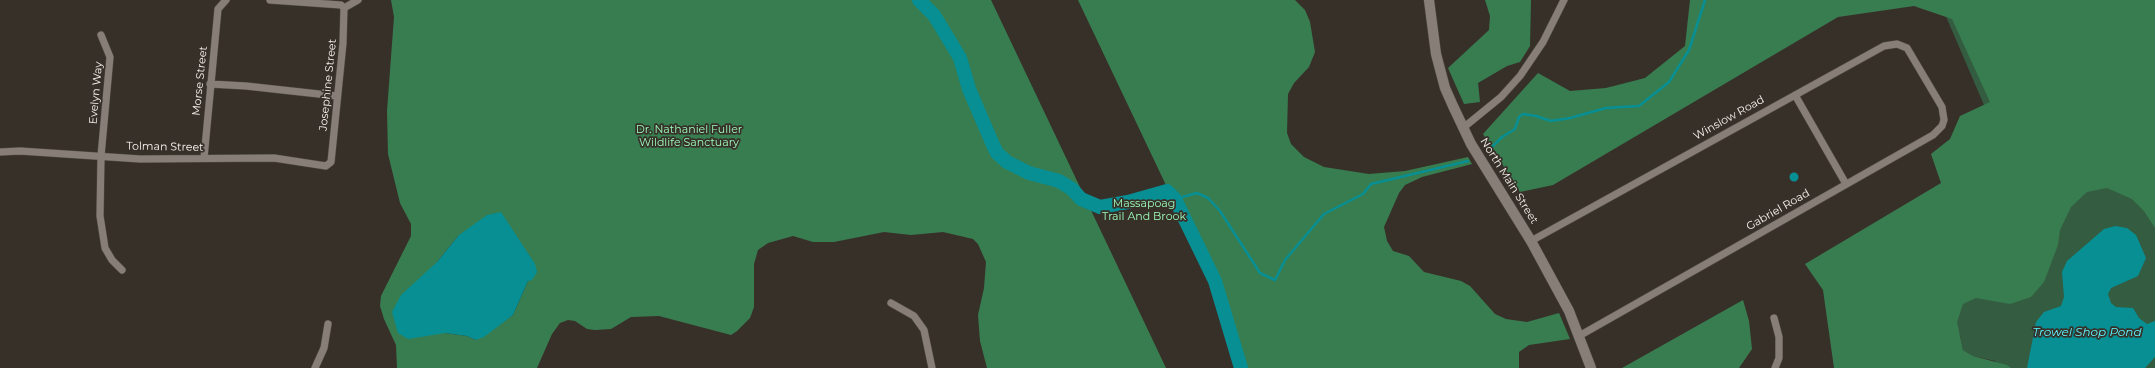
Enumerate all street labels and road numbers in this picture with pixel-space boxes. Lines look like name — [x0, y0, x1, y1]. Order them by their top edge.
street label: Josephine Street — [317, 38, 339, 132]
street label: Morse Street — [190, 46, 210, 116]
street label: Evelyn Way — [87, 61, 105, 125]
street label: Winslow Road — [1691, 93, 1767, 143]
street label: North Main Street — [1477, 136, 1541, 226]
street label: Tolman Street — [126, 140, 204, 154]
street label: Gabriel Road — [1744, 187, 1812, 233]

